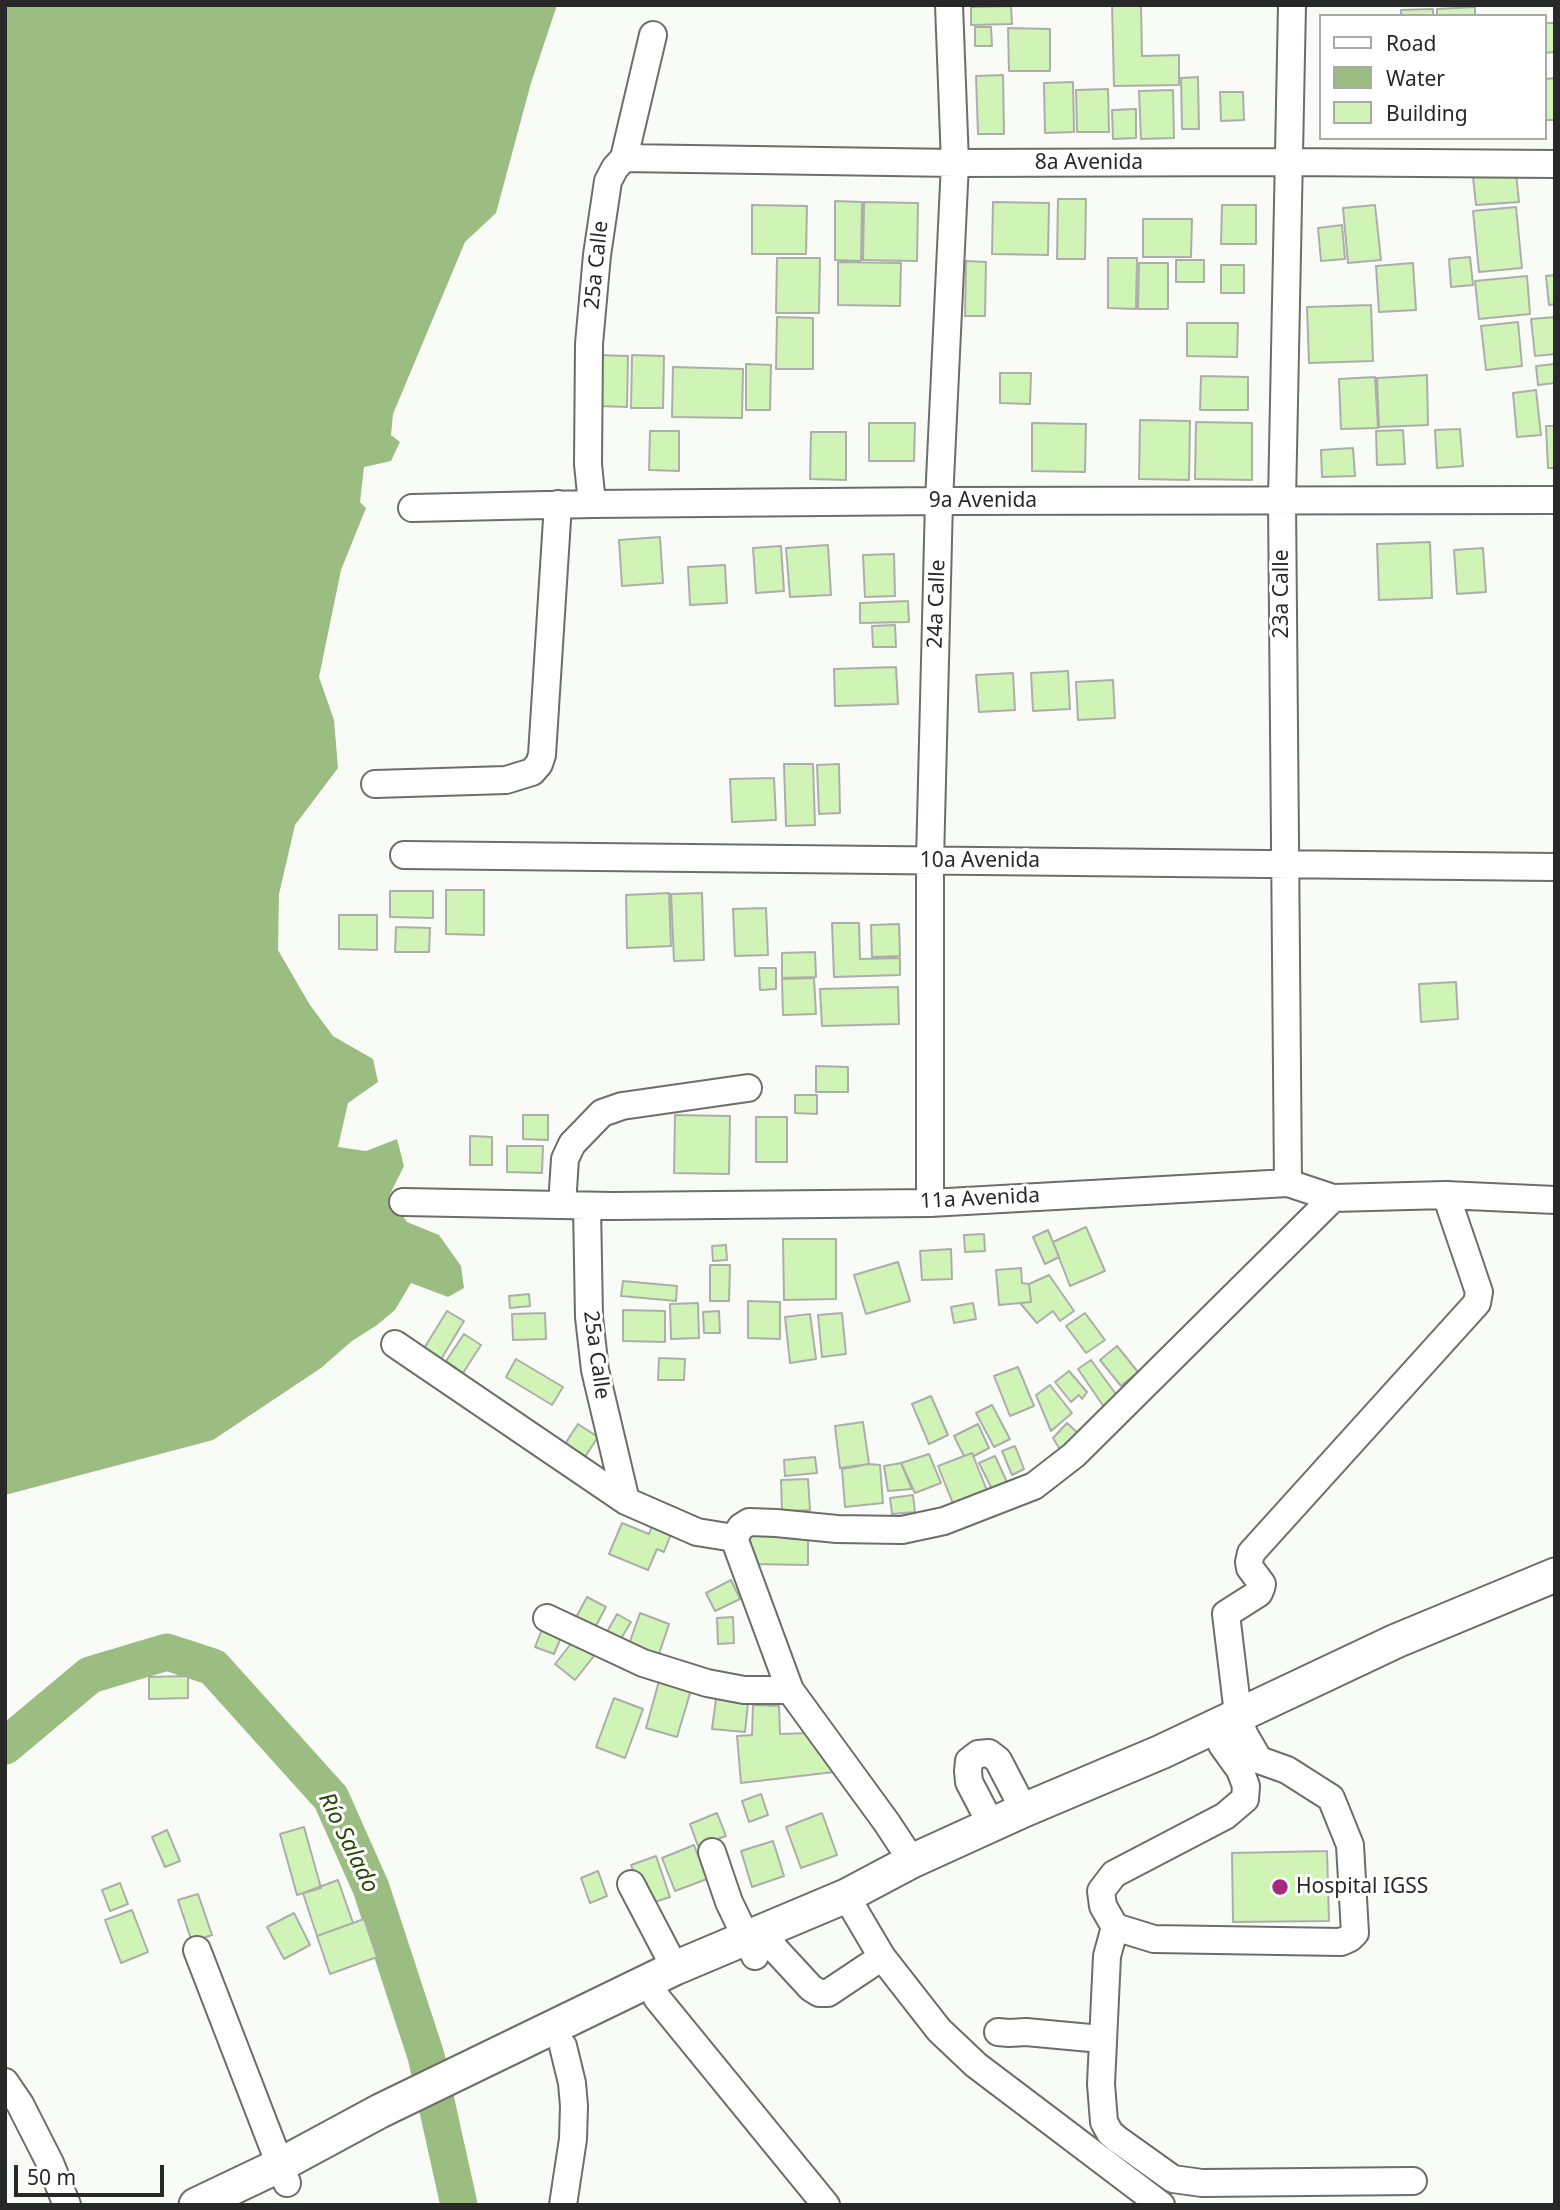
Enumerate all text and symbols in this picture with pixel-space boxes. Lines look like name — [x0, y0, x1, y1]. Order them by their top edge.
legend — [1318, 14, 1546, 140]
text: Road — [1386, 29, 1436, 57]
text: Water — [1386, 64, 1445, 92]
text: Building — [1386, 99, 1468, 127]
street label: 8a Avenida — [1035, 150, 1143, 176]
street label: 25a Calle — [580, 219, 614, 311]
street label: 9a Avenida — [929, 488, 1037, 514]
street label: 23a Calle — [1269, 550, 1295, 638]
street label: 24a Calle — [923, 559, 951, 649]
street label: 10a Avenida — [920, 848, 1040, 874]
street label: 11a Avenida — [919, 1183, 1041, 1215]
street label: 25a Calle — [577, 1309, 615, 1401]
water label: Río Salado — [312, 1788, 384, 1898]
place label: Hospital IGSS — [1296, 1874, 1428, 1900]
marker: Hospital IGSS — [1270, 1877, 1290, 1897]
scale bar — [18, 2150, 168, 2194]
text: 50 m — [27, 2163, 76, 2191]

